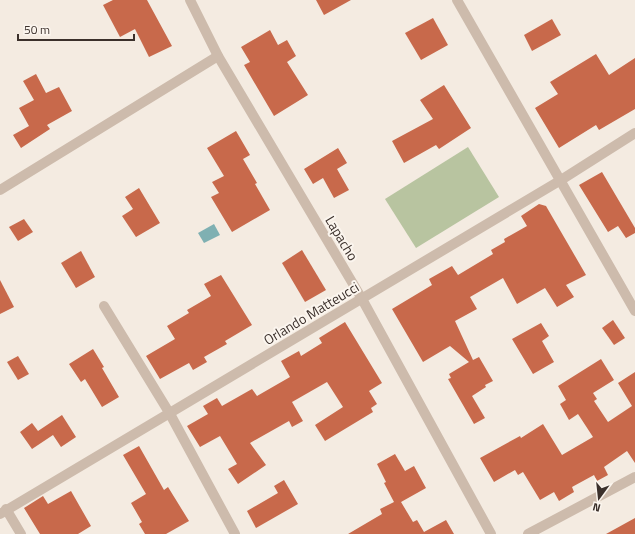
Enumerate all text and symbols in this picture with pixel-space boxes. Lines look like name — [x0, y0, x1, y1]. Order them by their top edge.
scale bar — [18, 16, 134, 42]
text: 50 m — [24, 20, 50, 39]
street label: Lapacho — [320, 212, 364, 264]
street label: Orlando Matteucci — [259, 276, 363, 350]
north arrow — [579, 478, 619, 518]
text: N — [591, 499, 602, 516]

